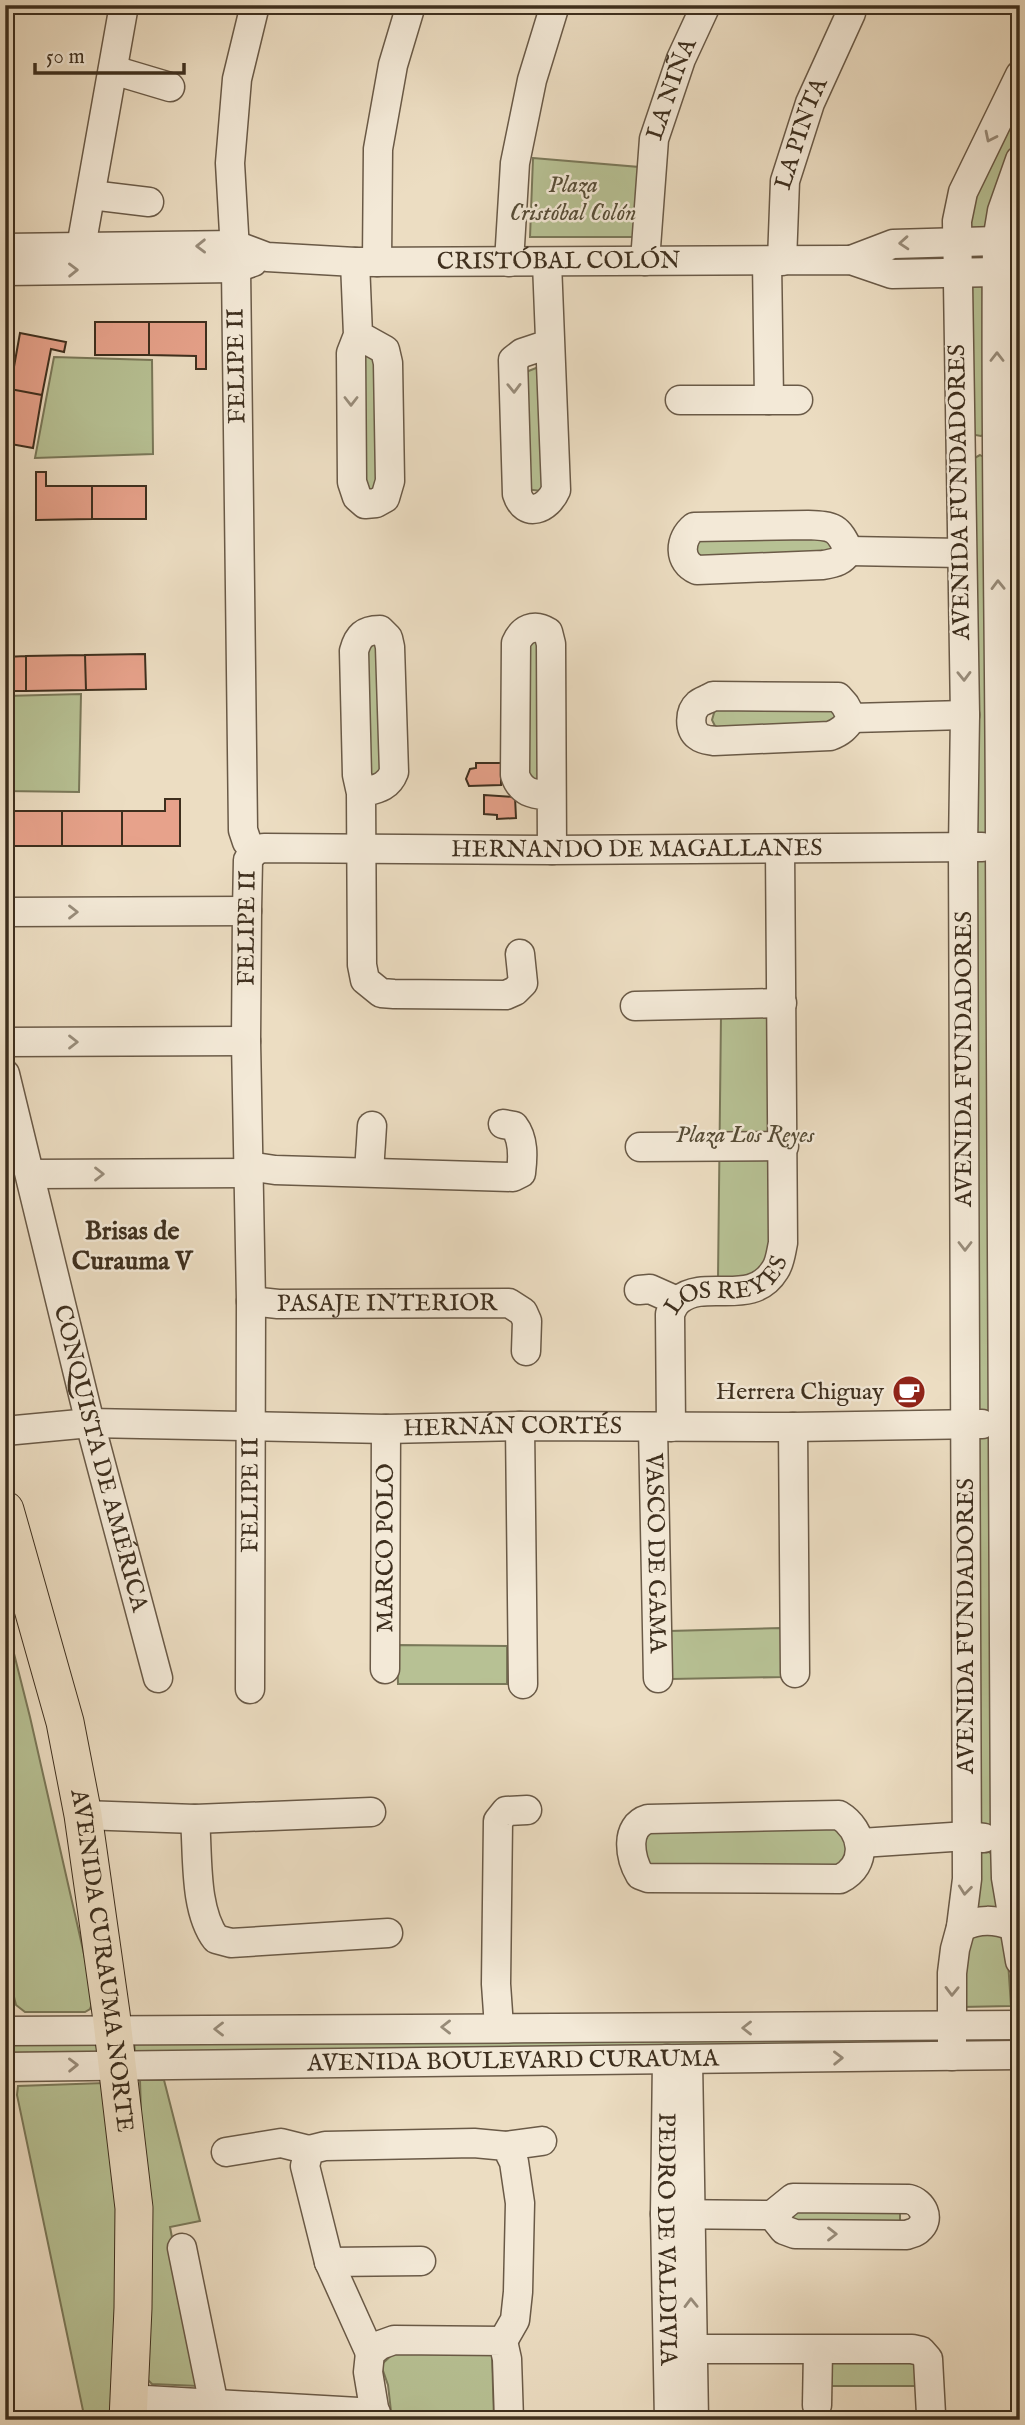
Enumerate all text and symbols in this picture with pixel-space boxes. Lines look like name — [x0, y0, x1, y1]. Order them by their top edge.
scale bar — [35, 32, 184, 76]
street label: LA NIÑA — [639, 32, 704, 144]
text: 50 m — [46, 44, 85, 71]
street label: LA PINTA — [768, 72, 835, 194]
one-way arrow — [984, 130, 998, 142]
park label: Plaza Cristóbal Colón — [510, 170, 636, 229]
one-way arrow — [899, 235, 910, 250]
one-way arrow — [195, 238, 206, 253]
street label: CRISTÓBAL COLÓN — [437, 245, 681, 277]
one-way arrow — [69, 262, 79, 278]
street label: FELIPE II — [220, 308, 254, 424]
street label: AVENIDA FUNDADORES — [942, 344, 978, 641]
one-way arrow — [989, 351, 1005, 362]
one-way arrow — [506, 383, 522, 394]
one-way arrow — [343, 397, 359, 407]
one-way arrow — [990, 579, 1006, 589]
one-way arrow — [956, 671, 972, 681]
street label: HERNANDO DE MAGALLANES — [451, 833, 823, 866]
street label: FELIPE II — [231, 870, 263, 986]
one-way arrow — [69, 904, 79, 920]
street label: AVENIDA FUNDADORES — [949, 911, 980, 1208]
one-way arrow — [69, 1034, 79, 1050]
park label: Plaza Los Reyes — [676, 1120, 815, 1151]
one-way arrow — [94, 1166, 105, 1182]
district label: Brisas de Curauma V — [72, 1215, 194, 1278]
one-way arrow — [957, 1241, 973, 1252]
street label: LOS REYES — [657, 1252, 795, 1321]
street label: PASAJE INTERIOR — [277, 1288, 498, 1320]
street label: CONQUISTA DE AMÉRICA — [46, 1302, 155, 1616]
cafe icon: Herrera Chiguay — [890, 1373, 928, 1411]
place label: Herrera Chiguay — [716, 1377, 884, 1408]
street label: HERNÁN CORTÉS — [403, 1410, 622, 1444]
street label: FELIPE II — [235, 1437, 266, 1553]
street label: VASCO DE GAMA — [638, 1452, 673, 1654]
street label: MARCO POLO — [370, 1463, 401, 1633]
street label: AVENIDA FUNDADORES — [951, 1478, 982, 1775]
street label: AVENIDA CURAUMA NORTE — [63, 1785, 140, 2134]
one-way arrow — [958, 1884, 973, 1896]
one-way arrow — [944, 1986, 960, 1997]
one-way arrow — [440, 2019, 451, 2035]
one-way arrow — [741, 2020, 752, 2036]
one-way arrow — [213, 2021, 223, 2037]
street label: AVENIDA BOULEVARD CURAUMA — [306, 2043, 720, 2079]
one-way arrow — [833, 2050, 843, 2066]
one-way arrow — [68, 2058, 79, 2073]
street label: PEDRO DE VALDIVIA — [649, 2112, 683, 2366]
one-way arrow — [827, 2226, 838, 2242]
one-way arrow — [684, 2297, 699, 2308]

